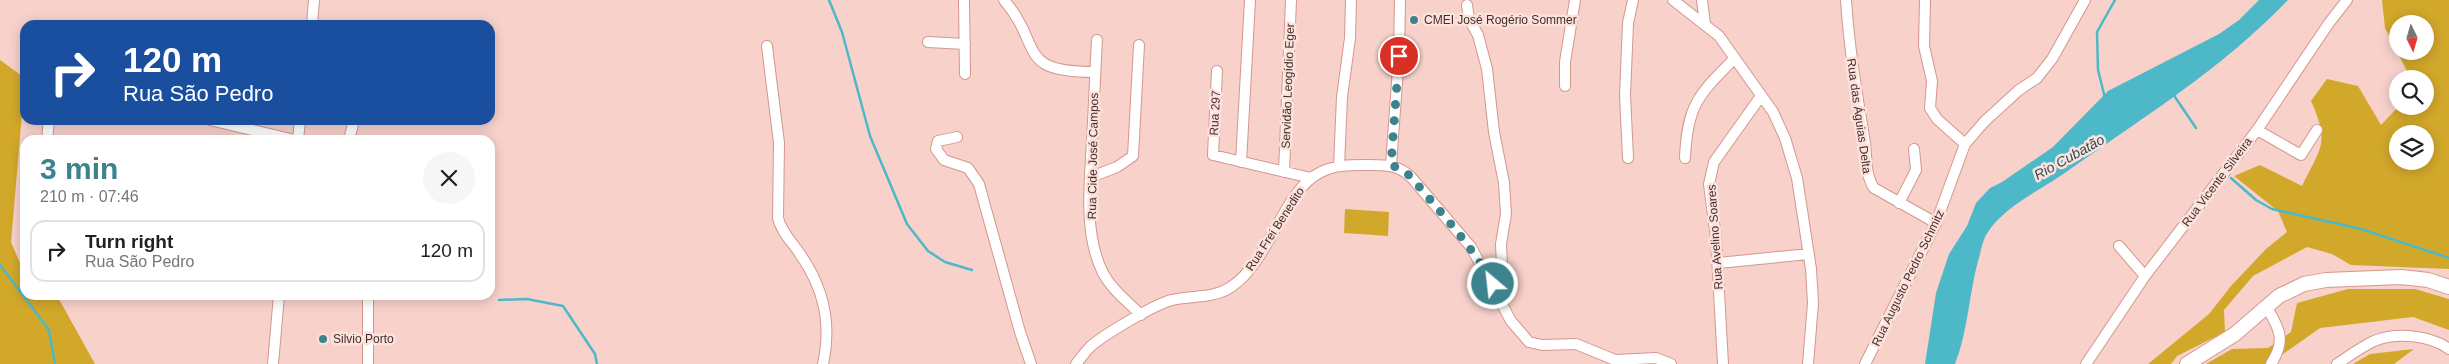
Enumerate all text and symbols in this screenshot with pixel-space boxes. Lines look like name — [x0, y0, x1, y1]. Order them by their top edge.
place label: CMEI José Rogério Sommer — [1424, 13, 1577, 27]
marker: CMEI José Rogério Sommer — [1408, 14, 1420, 26]
north arrow — [2389, 15, 2434, 60]
map controls — [2389, 15, 2434, 170]
street label: Servidão Leogídio Eger — [1279, 23, 1297, 149]
pin — [1378, 35, 1420, 77]
icon: right — [40, 40, 105, 105]
text: 120 m — [123, 40, 222, 79]
icon: arrive — [1385, 42, 1413, 70]
street label: Rua das Águias Delta — [1844, 57, 1875, 175]
button: search — [2389, 70, 2434, 115]
text: Rua São Pedro — [123, 81, 273, 106]
street label: Rua 297 — [1207, 90, 1223, 136]
street label: Rua Cide José Campos — [1085, 93, 1101, 219]
button: layers — [2389, 125, 2434, 170]
water label: Rio Cubatão — [2031, 131, 2107, 183]
street label: Rua Vicente Silveira — [2179, 134, 2255, 229]
text: 3 min — [40, 152, 118, 185]
button: close — [423, 152, 475, 204]
street label: Rua Frei Benedito — [1243, 184, 1307, 273]
street label: Rua Avelino Soares — [1704, 184, 1726, 290]
text: 210 m · 07:46 — [40, 188, 139, 205]
street label: Rua Augusto Pedro Schmitz — [1869, 207, 1947, 349]
text: Turn right — [85, 231, 173, 252]
icon: right — [42, 237, 70, 265]
text: 120 m — [420, 240, 473, 261]
text: Rua São Pedro — [85, 253, 194, 270]
position arrow — [1466, 257, 1518, 309]
place label: Silvio Porto — [333, 332, 394, 346]
marker: Silvio Porto — [317, 333, 329, 345]

